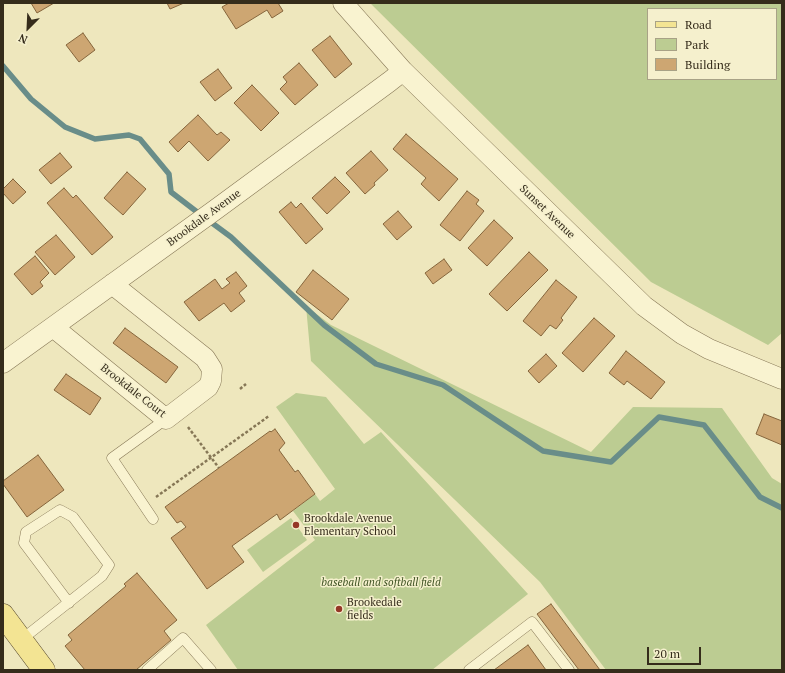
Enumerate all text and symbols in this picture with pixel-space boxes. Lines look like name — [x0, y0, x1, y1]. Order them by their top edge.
north arrow — [8, 8, 48, 48]
legend — [647, 8, 777, 80]
text: Road — [685, 17, 712, 32]
text: N — [16, 31, 30, 47]
text: Park — [685, 37, 709, 52]
text: Building — [685, 57, 730, 72]
street label: Sunset Avenue — [517, 182, 577, 242]
street label: Brookdale Avenue — [165, 187, 243, 249]
street label: Brookdale Court — [98, 361, 168, 421]
place label: Brookdale Avenue Elementary School — [304, 512, 396, 538]
marker: Brookdale Avenue Elementary School — [291, 520, 301, 530]
park label: baseball and softball field — [321, 576, 441, 590]
place label: Brookedale fields — [347, 596, 402, 622]
marker: Brookedale fields — [334, 604, 344, 614]
scale bar — [649, 639, 703, 665]
text: 20 m — [654, 646, 680, 661]

